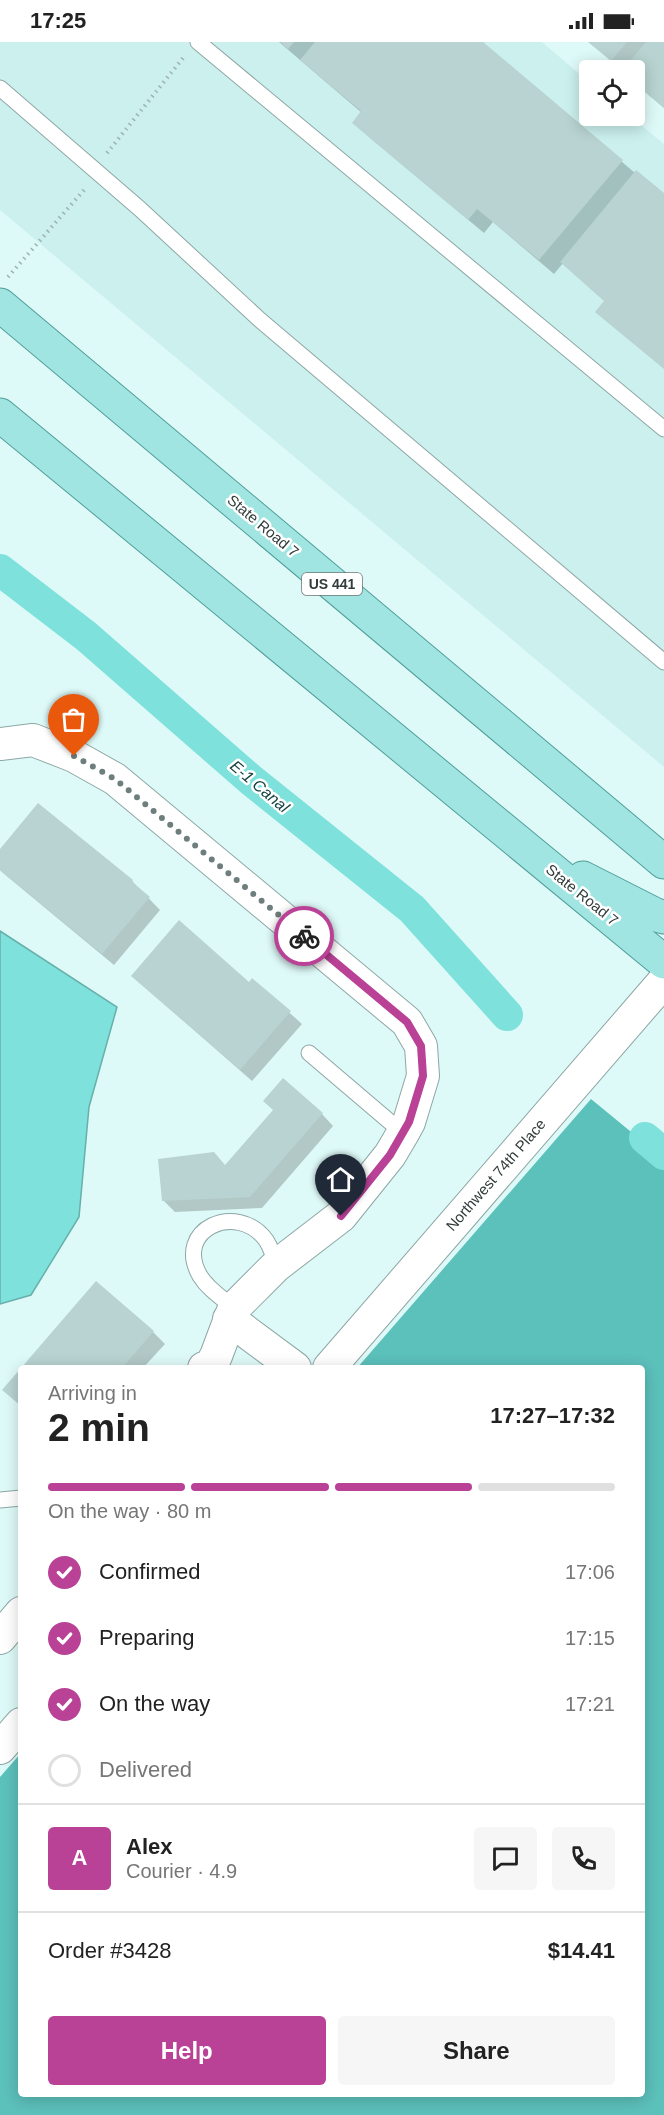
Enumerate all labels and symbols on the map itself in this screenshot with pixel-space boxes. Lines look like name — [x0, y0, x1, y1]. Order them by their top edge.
street label: State Road 7 — [224, 491, 302, 560]
road number: US 441 — [302, 573, 362, 595]
pin — [48, 694, 99, 756]
water label: E-1 Canal — [227, 757, 293, 816]
street label: State Road 7 — [543, 860, 622, 929]
courier — [274, 906, 334, 966]
street label: Northwest 74th Place — [442, 1115, 549, 1234]
pin — [315, 1154, 366, 1216]

